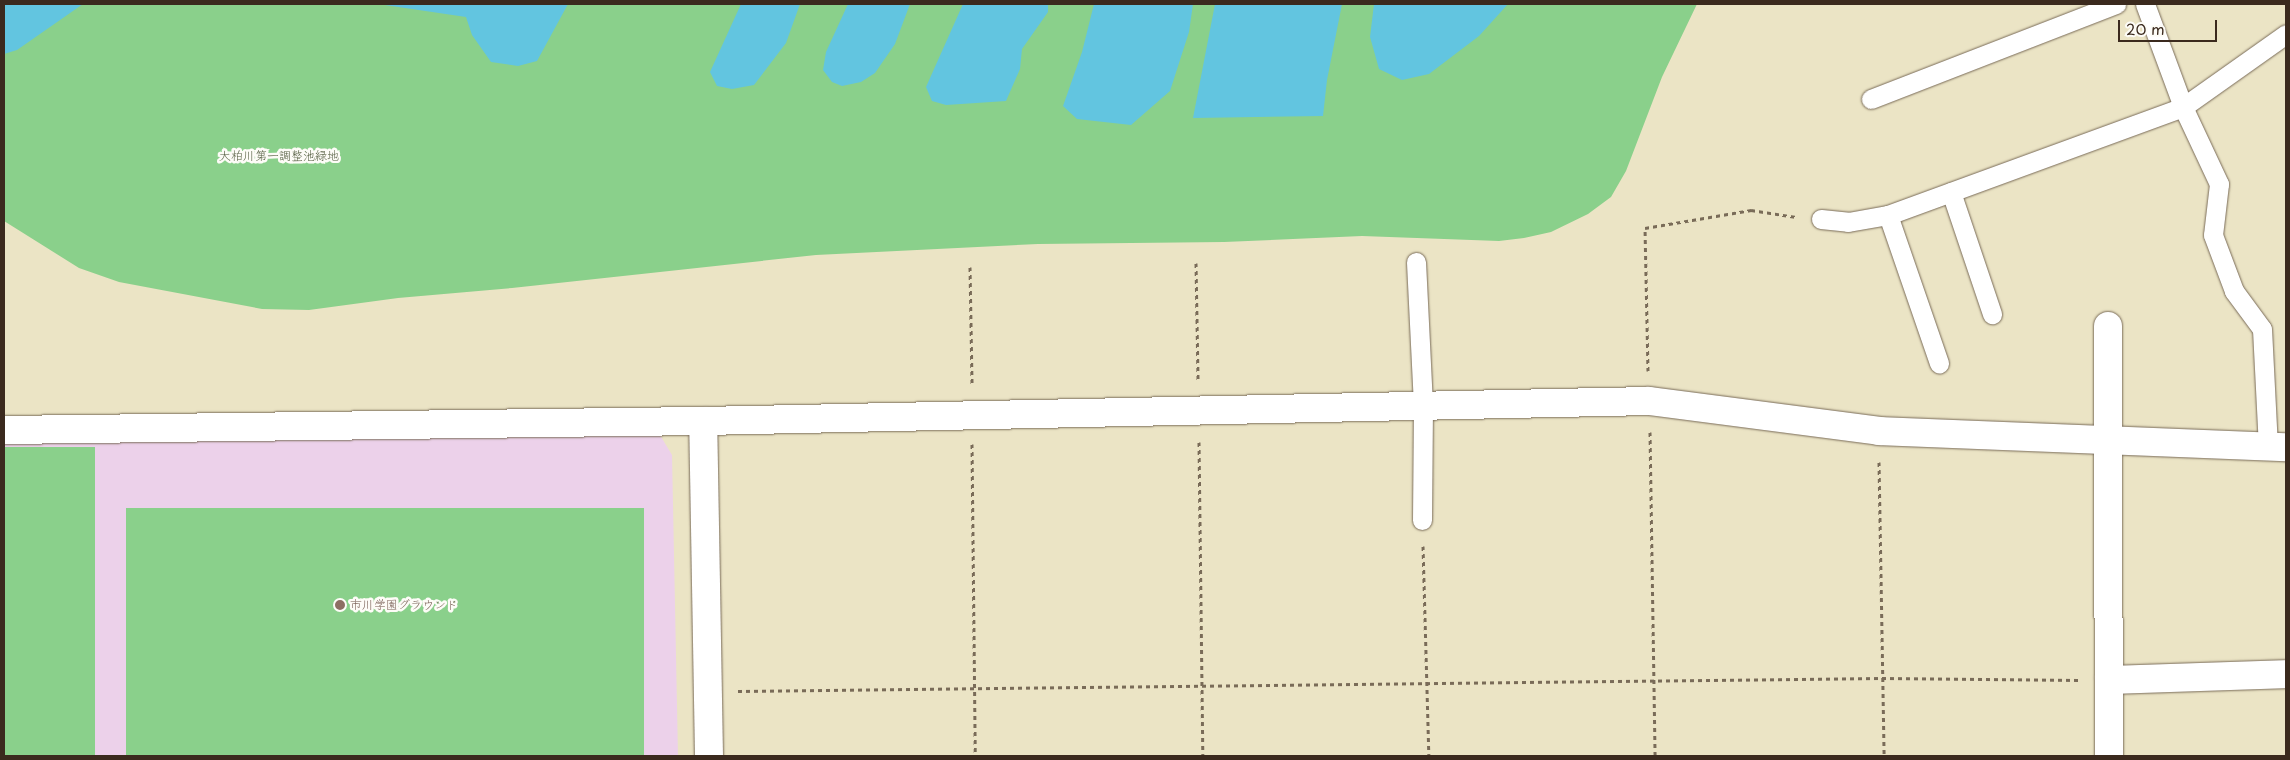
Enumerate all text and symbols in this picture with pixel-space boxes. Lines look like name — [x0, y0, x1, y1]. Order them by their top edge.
scale bar — [2120, 10, 2219, 42]
text: 20 m — [2126, 17, 2165, 40]
park label: 大柏川第一調整池緑地 — [219, 149, 339, 163]
place label: 市川学園グラウンド — [350, 598, 458, 612]
marker: 市川学園グラウンド — [334, 599, 346, 611]

